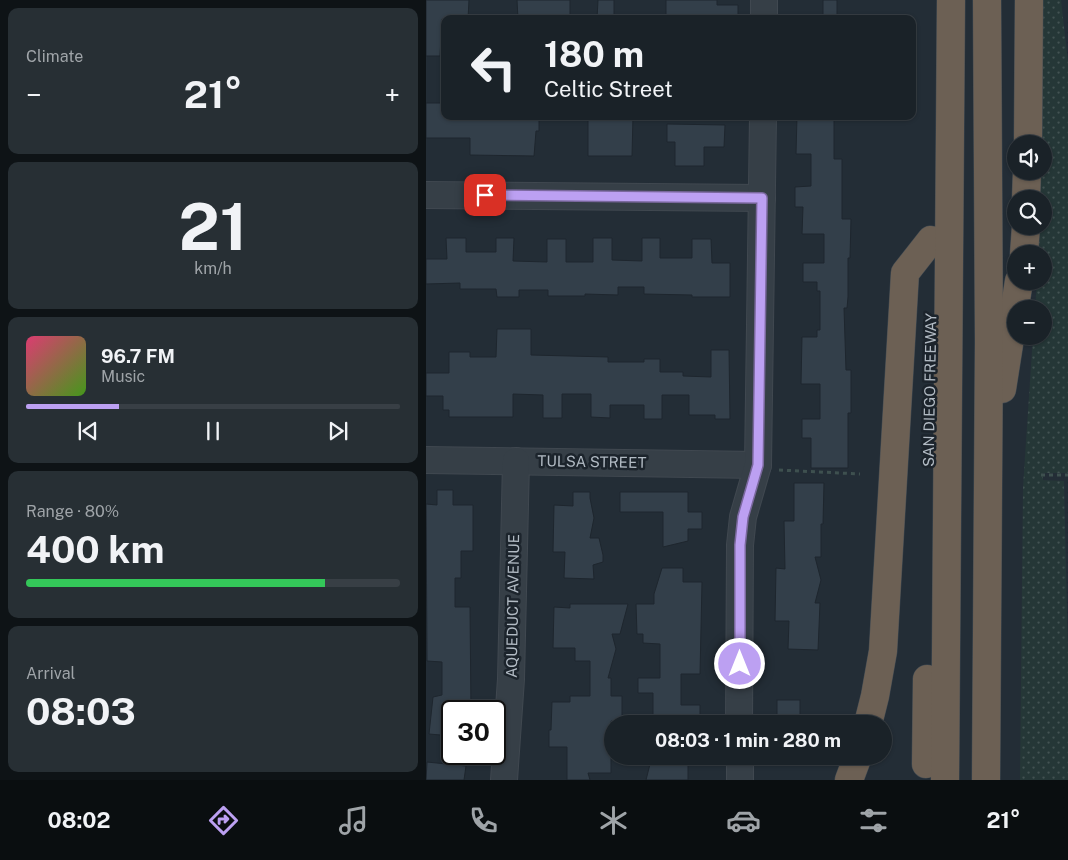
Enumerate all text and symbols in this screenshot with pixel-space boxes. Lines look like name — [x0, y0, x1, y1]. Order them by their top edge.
text: 180 m — [544, 34, 644, 75]
icon: left — [461, 35, 526, 100]
text: Climate — [26, 47, 83, 66]
text: 21° — [184, 72, 242, 117]
text: Celtic Street — [544, 76, 673, 102]
text: − — [26, 78, 42, 111]
text: + — [384, 78, 400, 111]
map controls — [1007, 135, 1052, 345]
button: sound — [1007, 135, 1052, 180]
pin — [464, 174, 506, 216]
icon: arrive — [471, 181, 499, 209]
text: 21 — [178, 188, 248, 265]
button: search — [1007, 190, 1052, 235]
button: + — [1007, 245, 1052, 290]
text: km/h — [194, 259, 232, 278]
button: − — [1007, 300, 1052, 345]
street label: SAN DIEGO FREEWAY — [920, 313, 939, 467]
text: 96.7 FM — [101, 345, 175, 367]
text: Music — [101, 367, 145, 386]
icon: previous — [74, 417, 102, 445]
icon: pause — [199, 417, 227, 445]
icon: next — [324, 417, 352, 445]
street label: TULSA STREET — [537, 452, 647, 471]
text: Range · 80% — [26, 502, 119, 521]
text: 400 km — [26, 527, 164, 572]
street label: AQUEDUCT AVENUE — [503, 534, 522, 678]
position arrow — [713, 637, 765, 689]
text: Arrival — [26, 664, 75, 683]
text: 08:03 — [26, 689, 136, 734]
speed limit sign: 30 — [441, 700, 506, 765]
text: 08:03 · 1 min · 280 m — [655, 729, 841, 751]
icon: directions — [206, 803, 241, 838]
icon: music — [336, 803, 371, 838]
icon: phone — [466, 803, 501, 838]
icon: climate — [596, 803, 631, 838]
icon: car — [726, 803, 761, 838]
icon: filters — [856, 803, 891, 838]
text: 08:02 — [48, 807, 111, 833]
text: 21° — [987, 807, 1020, 833]

